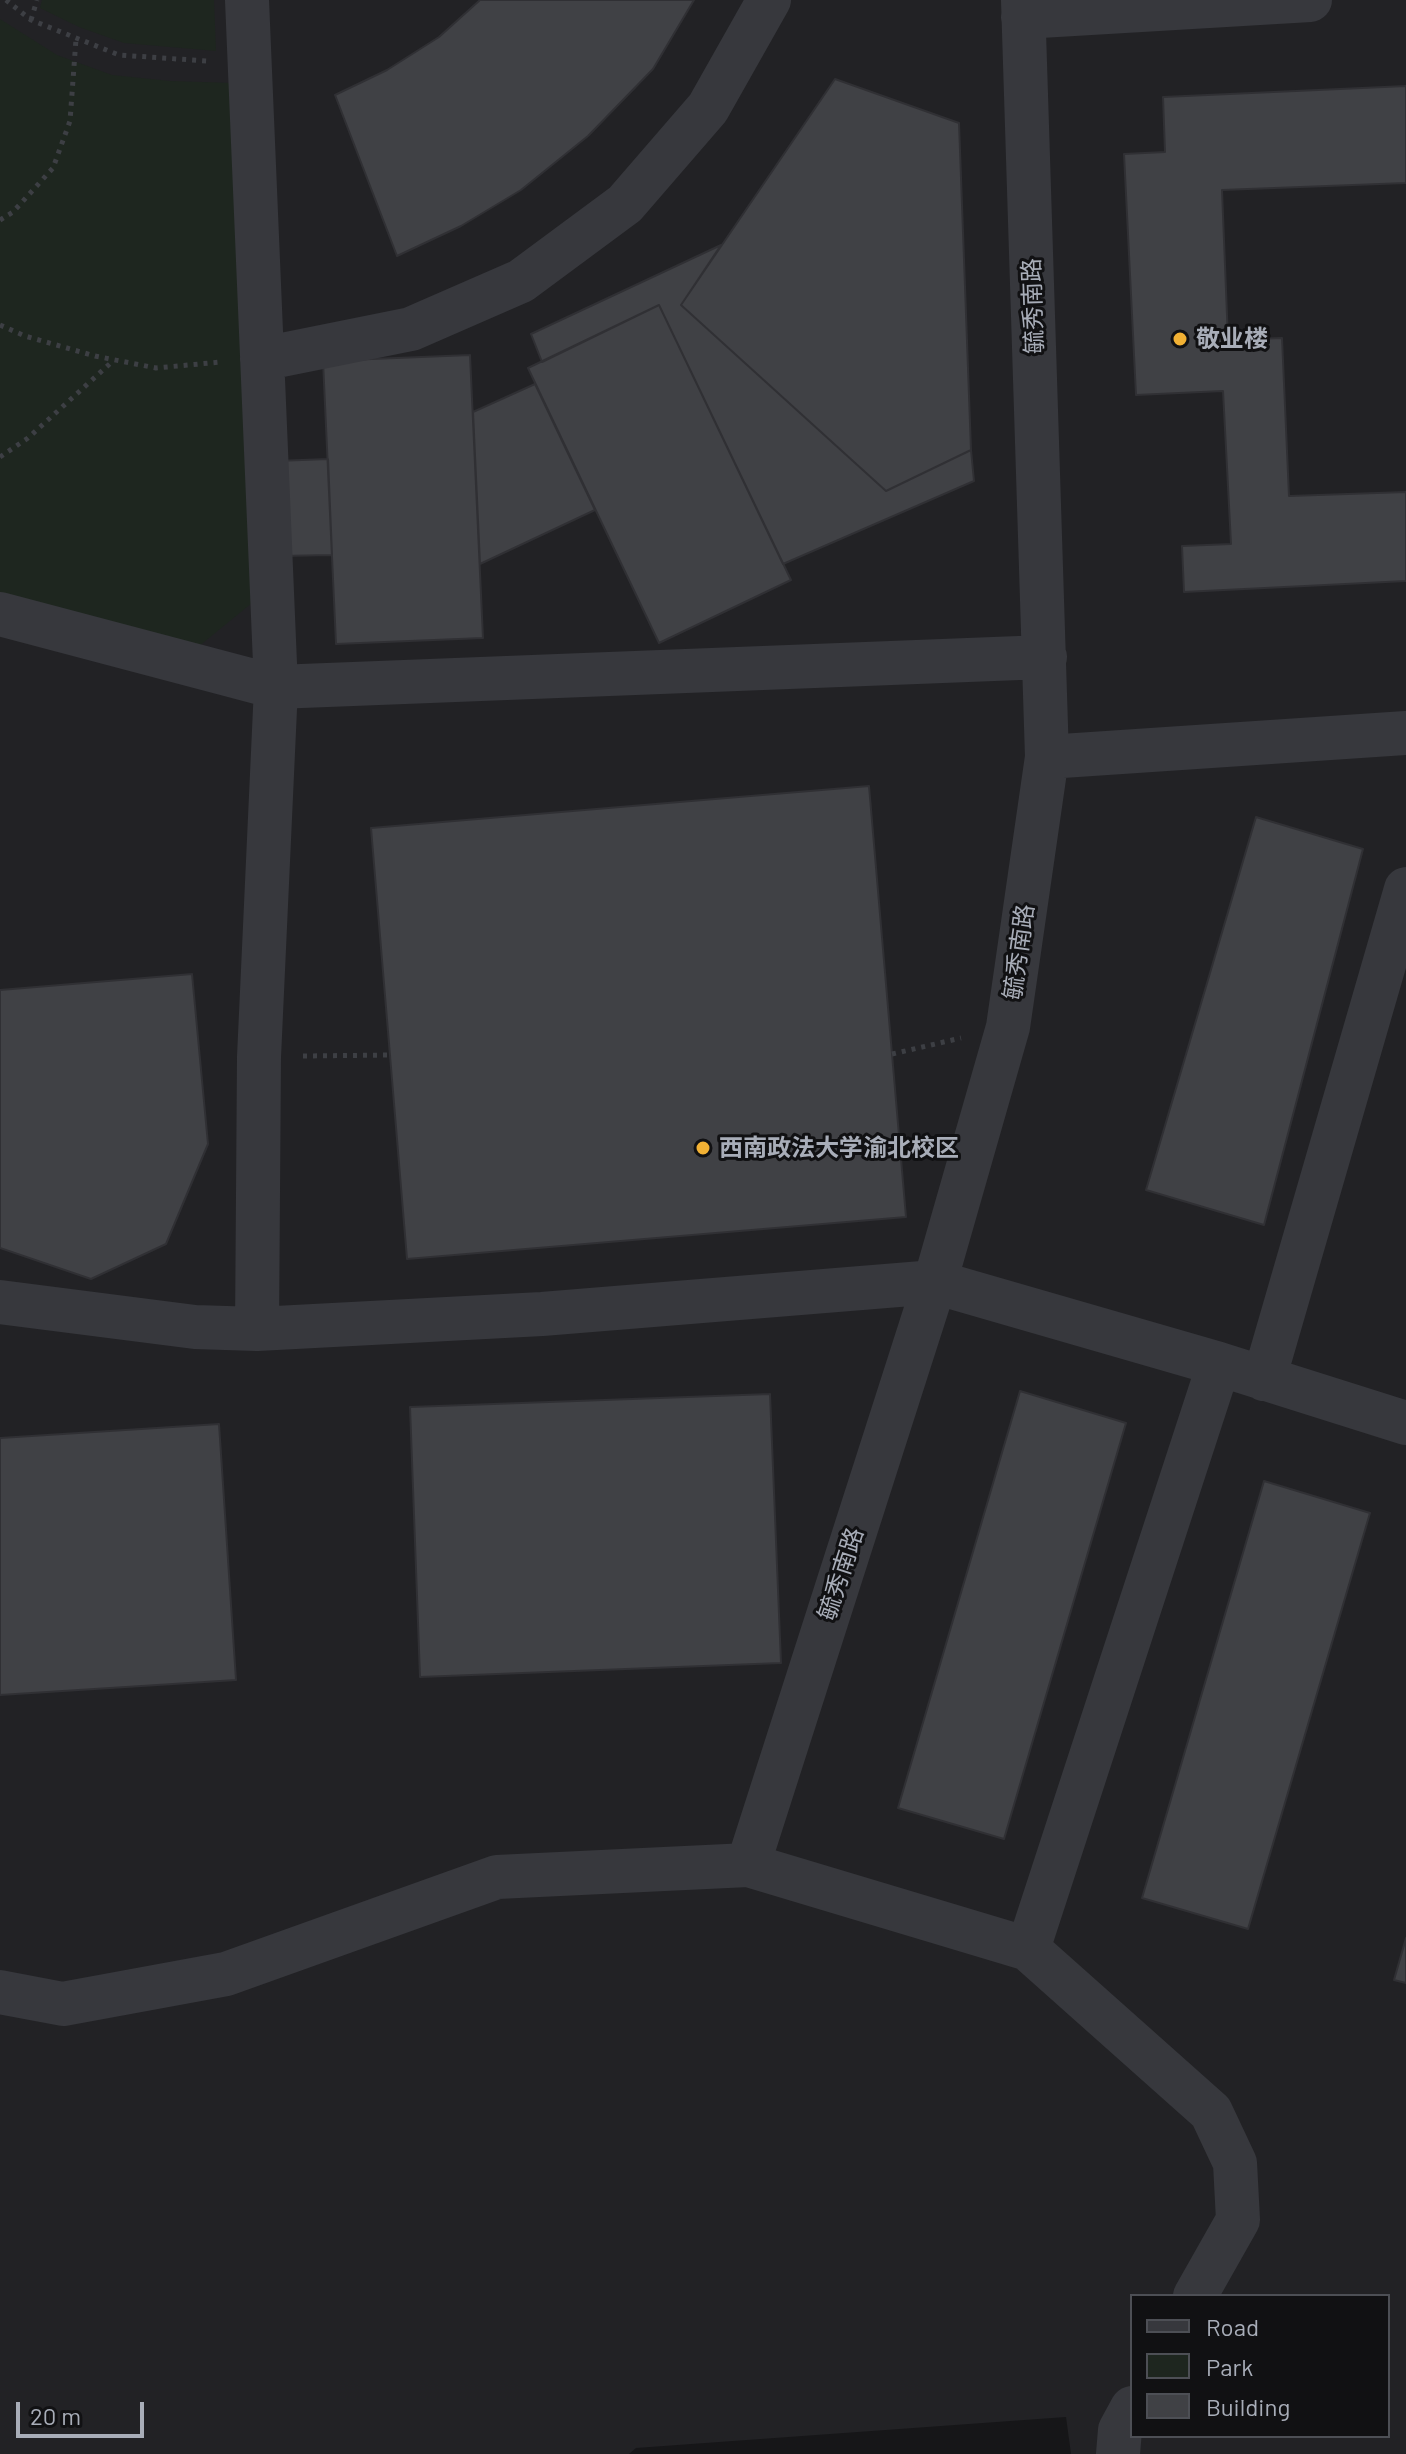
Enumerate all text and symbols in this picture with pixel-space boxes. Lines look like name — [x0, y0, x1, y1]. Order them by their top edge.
street label: 毓秀南路 — [1017, 258, 1049, 354]
place label: 敬业楼 — [1196, 325, 1268, 353]
marker: 敬业楼 — [1171, 330, 1189, 348]
street label: 毓秀南路 — [998, 902, 1040, 1002]
place label: 西南政法大学渝北校区 — [719, 1134, 959, 1162]
marker: 西南政法大学渝北校区 — [694, 1139, 712, 1157]
street label: 毓秀南路 — [812, 1524, 870, 1624]
legend — [1130, 2294, 1390, 2438]
text: Road — [1206, 2312, 1259, 2341]
text: Park — [1206, 2352, 1253, 2381]
scale bar — [20, 2386, 148, 2436]
text: Building — [1206, 2392, 1290, 2421]
text: 20 m — [30, 2401, 81, 2430]

